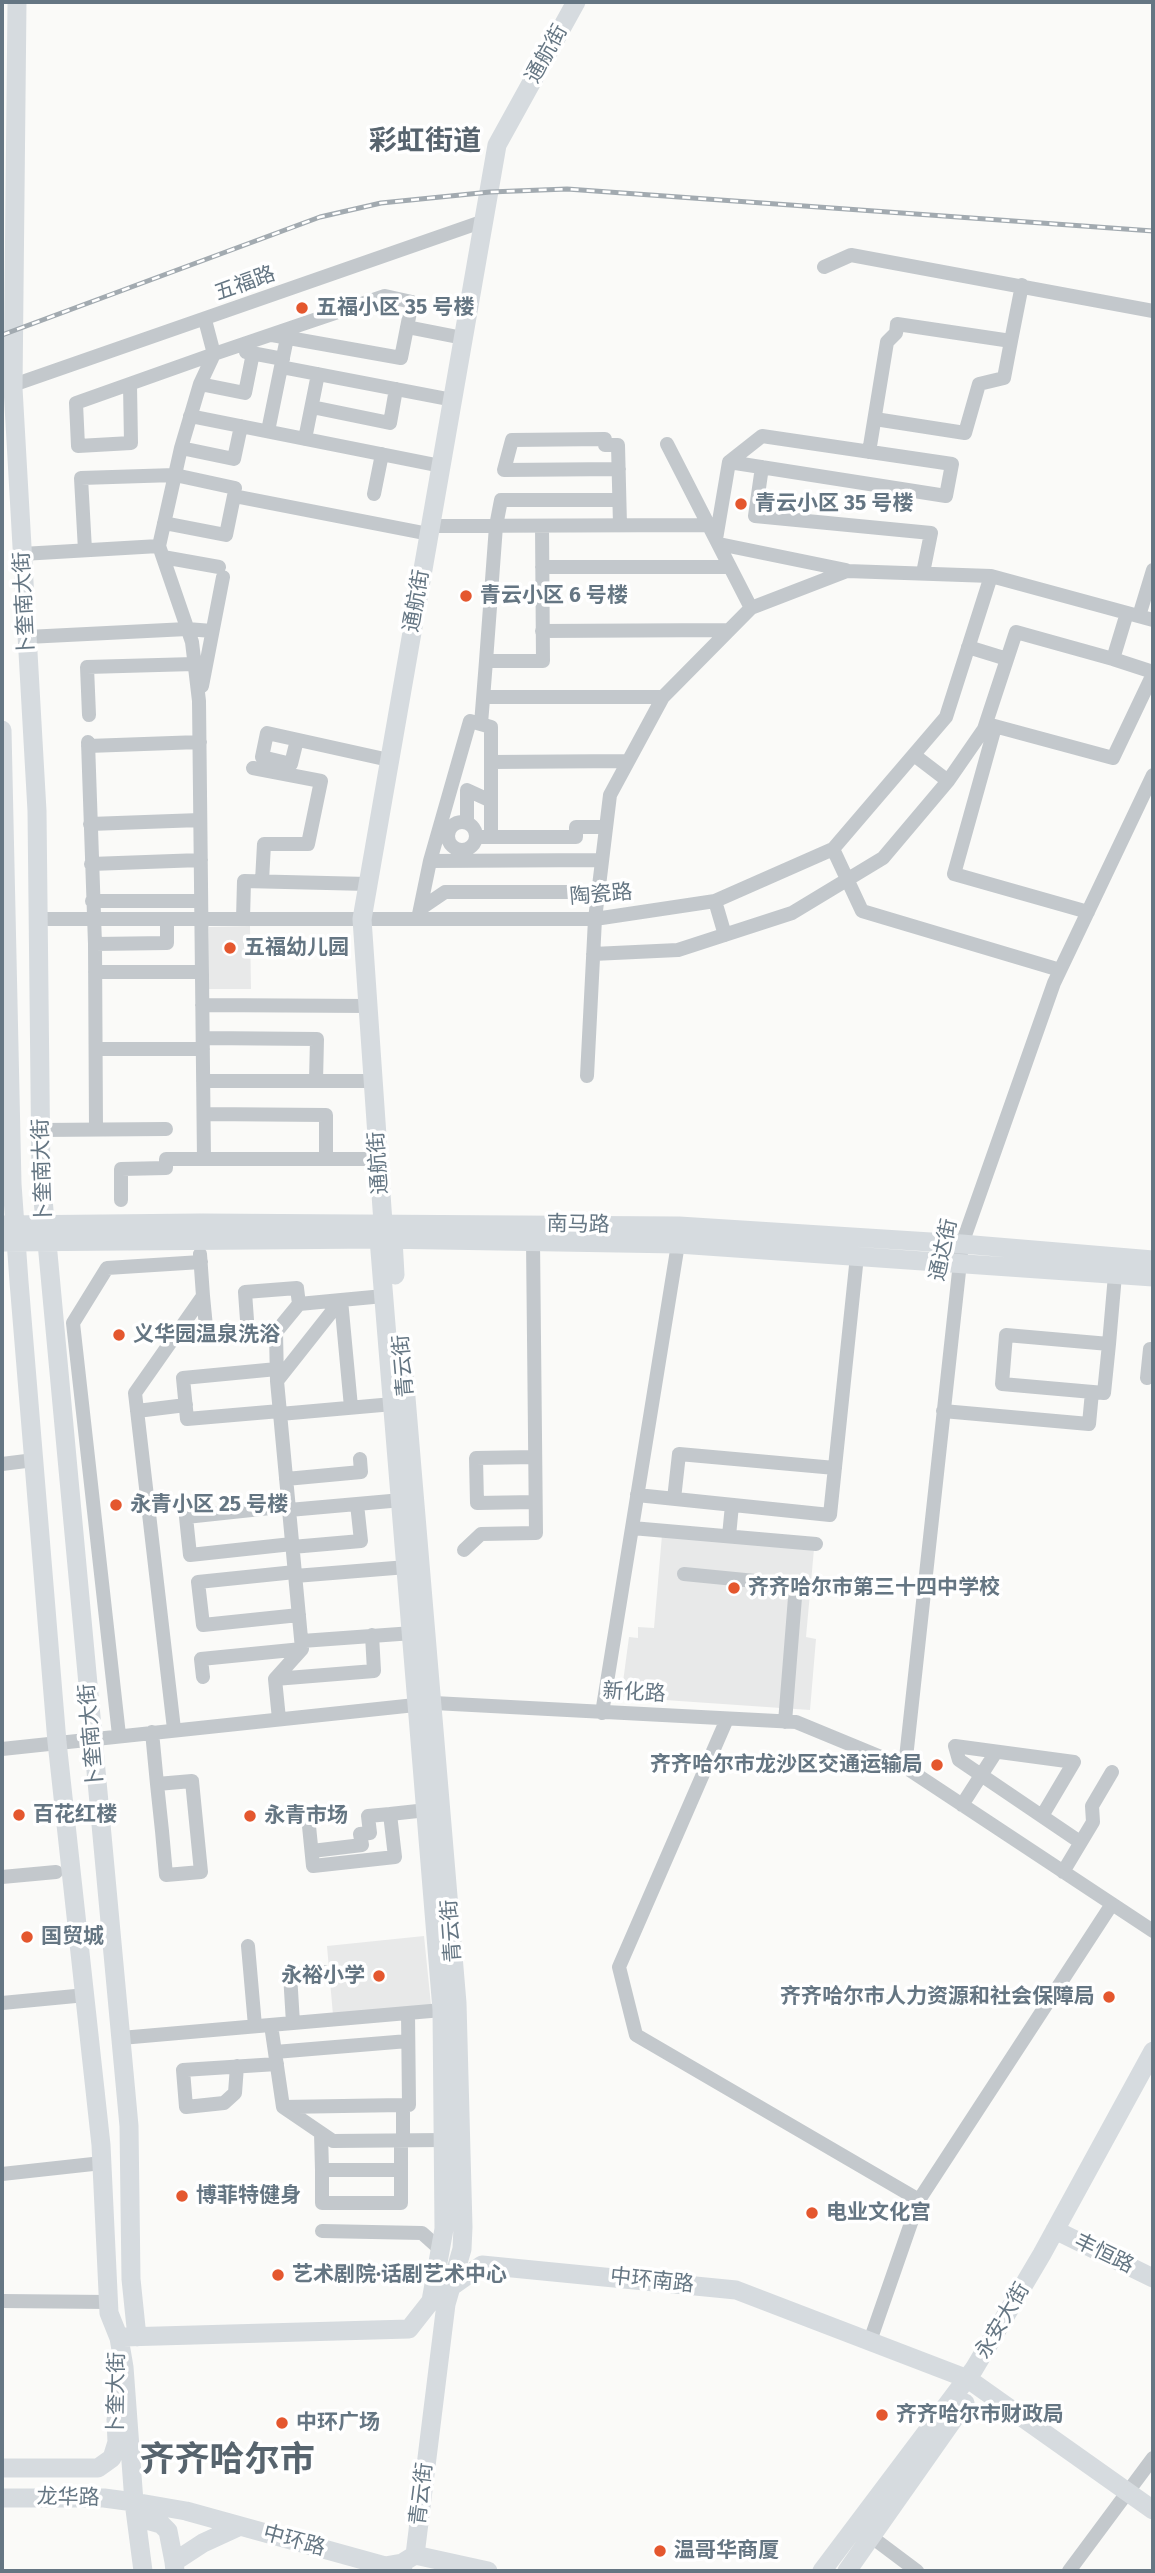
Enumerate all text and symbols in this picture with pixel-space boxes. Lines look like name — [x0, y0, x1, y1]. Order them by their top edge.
street label: 通航街 — [521, 20, 573, 88]
district label: 彩虹街道 — [369, 125, 481, 159]
street label: 五福路 — [211, 261, 279, 307]
place label: 五福小区 35 号楼 — [316, 295, 474, 321]
marker: 五福小区 35 号楼 — [294, 300, 310, 316]
place label: 青云小区 35 号楼 — [755, 491, 913, 517]
marker: 青云小区 35 号楼 — [733, 496, 749, 512]
street label: 卜奎南大街 — [10, 551, 40, 657]
street label: 通航街 — [399, 568, 435, 634]
place label: 青云小区 6 号楼 — [480, 583, 628, 609]
marker: 青云小区 6 号楼 — [458, 588, 474, 604]
street label: 陶瓷路 — [569, 880, 633, 910]
place label: 五福幼儿园 — [244, 935, 349, 961]
marker: 五福幼儿园 — [222, 940, 238, 956]
street label: 卜奎南大街 — [29, 1118, 57, 1224]
street label: 通航街 — [364, 1131, 394, 1195]
street label: 南马路 — [546, 1212, 610, 1238]
street label: 通达街 — [925, 1217, 963, 1283]
place label: 义华园温泉洗浴 — [133, 1322, 280, 1348]
marker: 义华园温泉洗浴 — [111, 1327, 127, 1343]
street label: 青云街 — [389, 1334, 419, 1398]
place label: 永青小区 25 号楼 — [130, 1492, 288, 1518]
marker: 永青小区 25 号楼 — [108, 1497, 124, 1513]
place label: 齐齐哈尔市第三十四中学校 — [748, 1575, 1000, 1601]
marker: 齐齐哈尔市第三十四中学校 — [726, 1580, 742, 1596]
street label: 新化路 — [602, 1679, 666, 1707]
street label: 卜奎南大街 — [75, 1683, 109, 1789]
place label: 齐齐哈尔市龙沙区交通运输局 — [650, 1752, 923, 1778]
marker: 齐齐哈尔市龙沙区交通运输局 — [929, 1757, 945, 1773]
place label: 百花红楼 — [33, 1802, 117, 1828]
place label: 永青市场 — [264, 1803, 348, 1829]
marker: 百花红楼 — [11, 1807, 27, 1823]
marker: 永青市场 — [242, 1808, 258, 1824]
street label: 青云街 — [437, 1899, 467, 1963]
place label: 国贸城 — [41, 1924, 104, 1950]
marker: 国贸城 — [19, 1929, 35, 1945]
place label: 永裕小学 — [281, 1963, 365, 1989]
marker: 永裕小学 — [371, 1968, 387, 1984]
place label: 齐齐哈尔市人力资源和社会保障局 — [780, 1984, 1095, 2010]
marker: 齐齐哈尔市人力资源和社会保障局 — [1101, 1989, 1117, 2005]
place label: 博菲特健身 — [196, 2183, 301, 2209]
marker: 博菲特健身 — [174, 2188, 190, 2204]
place label: 电业文化宫 — [826, 2200, 931, 2226]
marker: 电业文化宫 — [804, 2205, 820, 2221]
street label: 丰恒路 — [1070, 2229, 1138, 2279]
place label: 艺术剧院·话剧艺术中心 — [292, 2262, 507, 2288]
street label: 中环南路 — [609, 2264, 695, 2298]
marker: 艺术剧院·话剧艺术中心 — [270, 2267, 286, 2283]
street label: 永安大街 — [971, 2279, 1035, 2363]
street label: 卜奎大街 — [104, 2352, 130, 2436]
place label: 齐齐哈尔市财政局 — [896, 2402, 1064, 2428]
marker: 齐齐哈尔市财政局 — [874, 2407, 890, 2423]
place label: 中环广场 — [296, 2410, 380, 2436]
marker: 中环广场 — [274, 2415, 290, 2431]
district label: 齐齐哈尔市 — [140, 2440, 314, 2482]
street label: 青云街 — [406, 2461, 438, 2527]
street label: 龙华路 — [36, 2485, 100, 2511]
street label: 中环路 — [260, 2521, 328, 2561]
place label: 温哥华商厦 — [674, 2538, 779, 2564]
marker: 温哥华商厦 — [652, 2543, 668, 2559]

